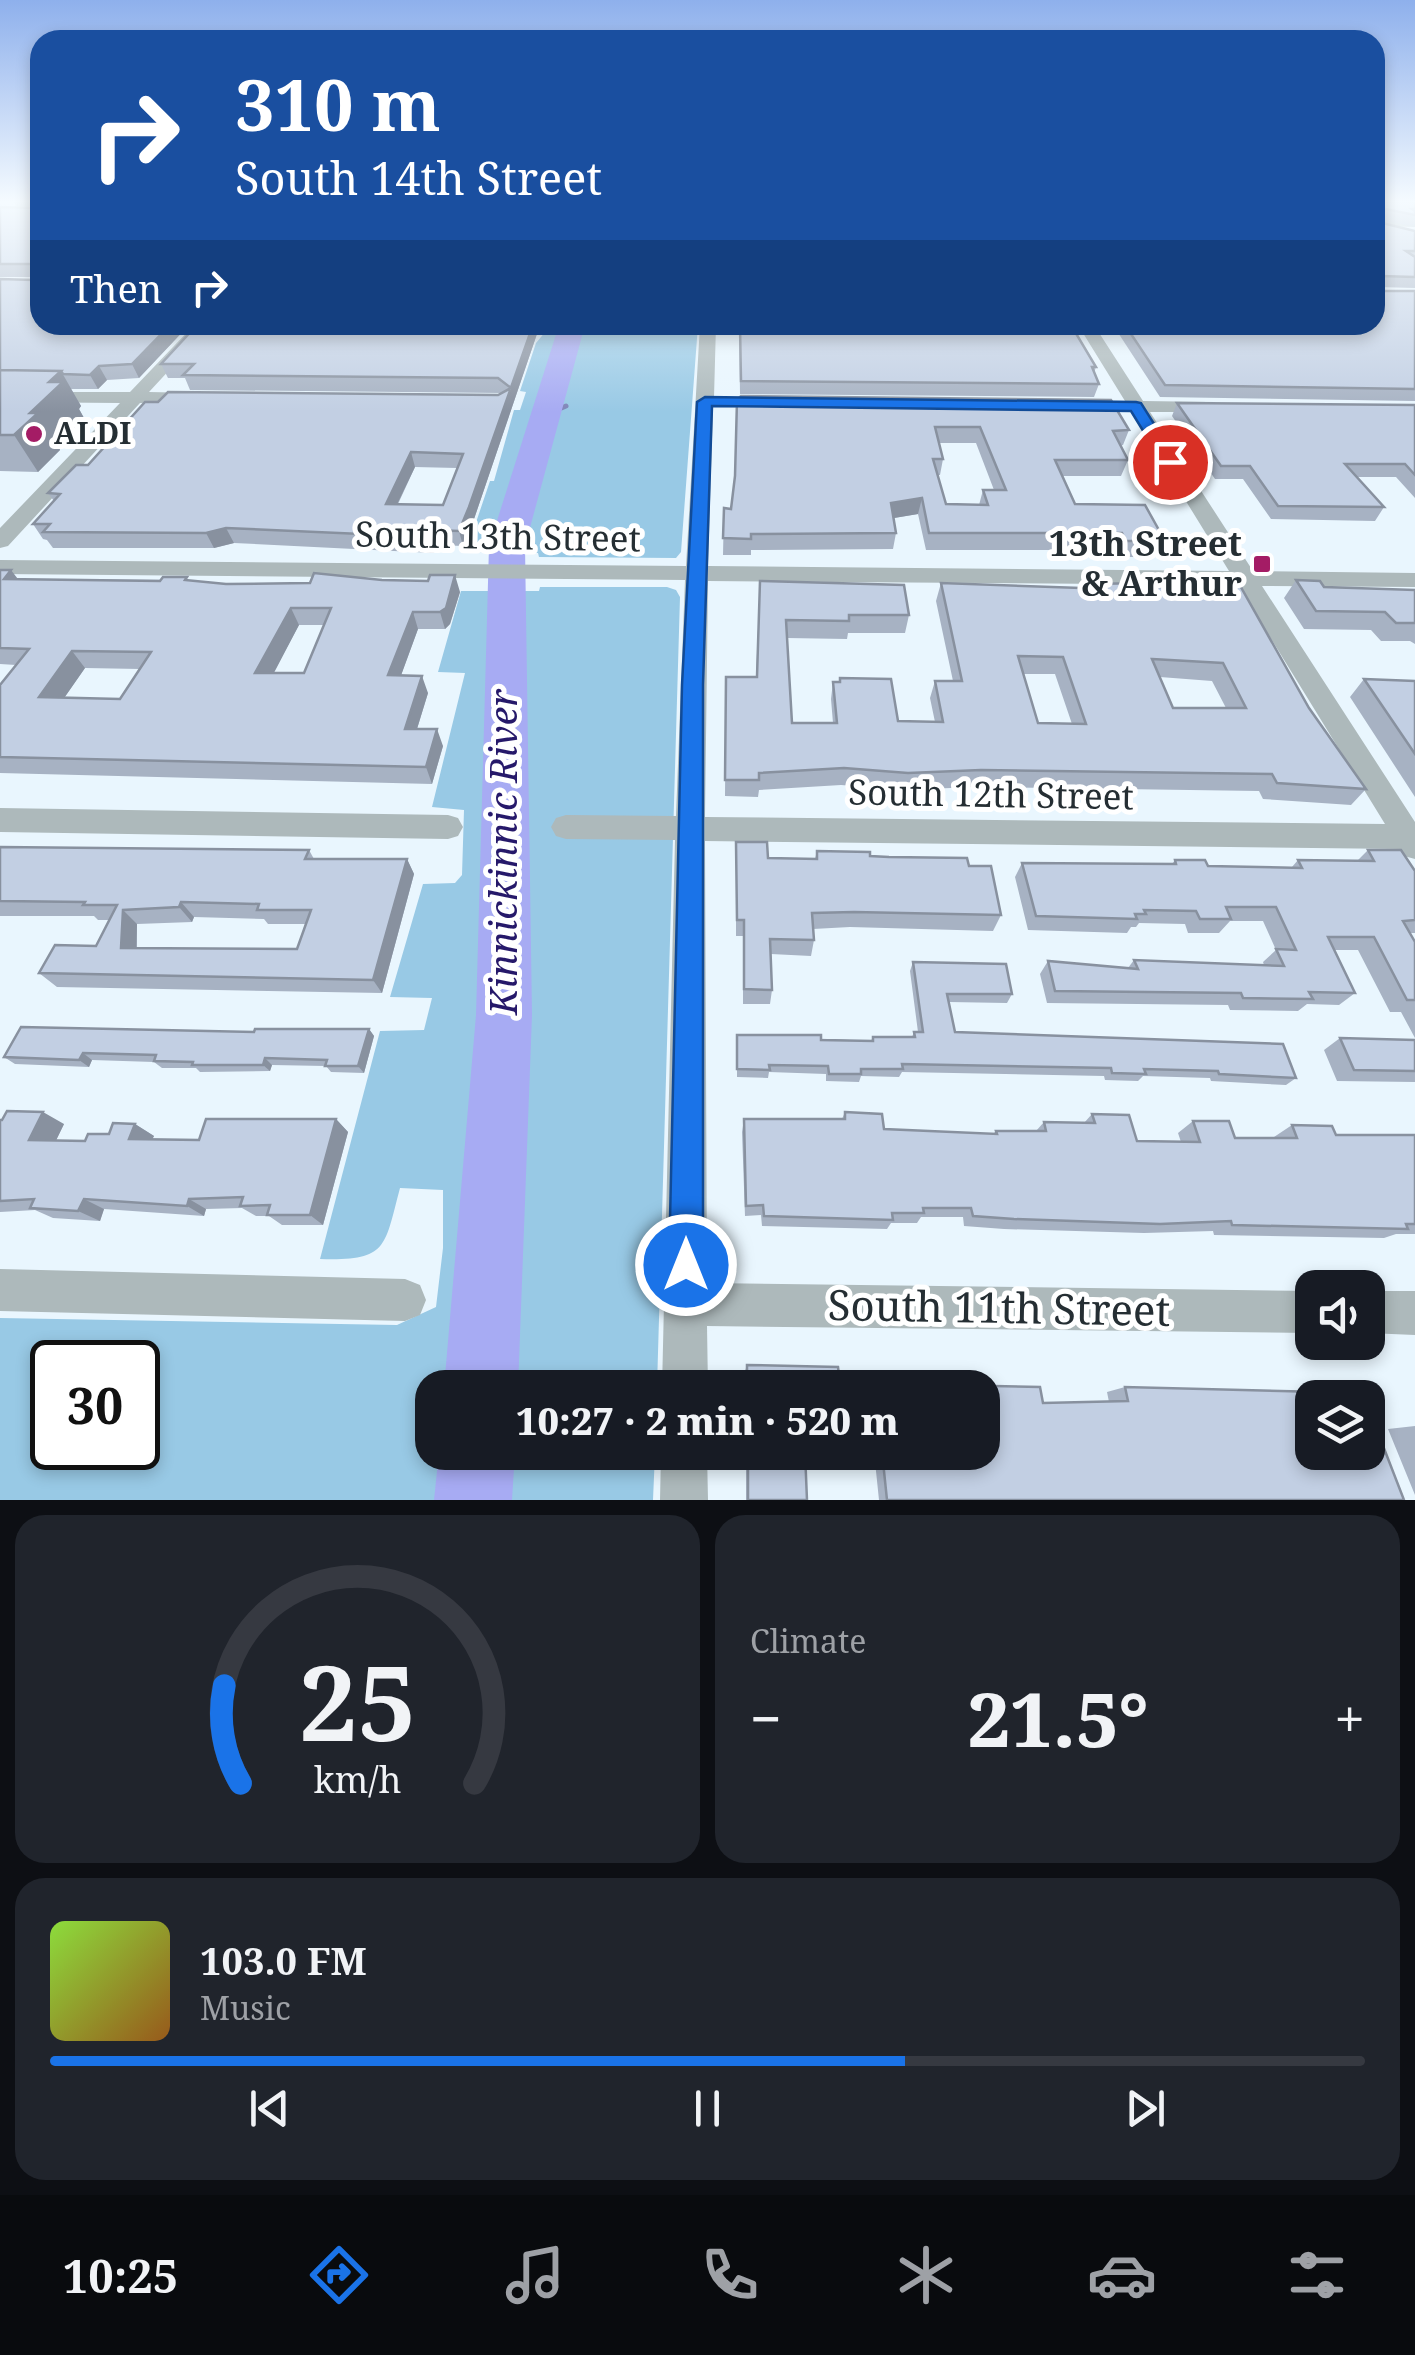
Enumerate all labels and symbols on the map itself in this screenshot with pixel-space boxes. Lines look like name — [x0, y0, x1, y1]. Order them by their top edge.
place label: ALDI — [54, 412, 131, 453]
pin — [1128, 420, 1213, 505]
marker: ALDI — [23, 423, 45, 445]
street label: South 13th Street — [355, 510, 641, 561]
place label: 13th Street & Arthur — [1049, 519, 1242, 606]
marker: 13th Street & Arthur — [1251, 553, 1273, 575]
water label: Kinnickinnic River — [476, 689, 528, 1016]
street label: South 12th Street — [848, 768, 1134, 819]
position arrow — [634, 1213, 738, 1317]
street label: South 11th Street — [827, 1275, 1171, 1338]
speed limit sign: 30 — [30, 1340, 160, 1470]

